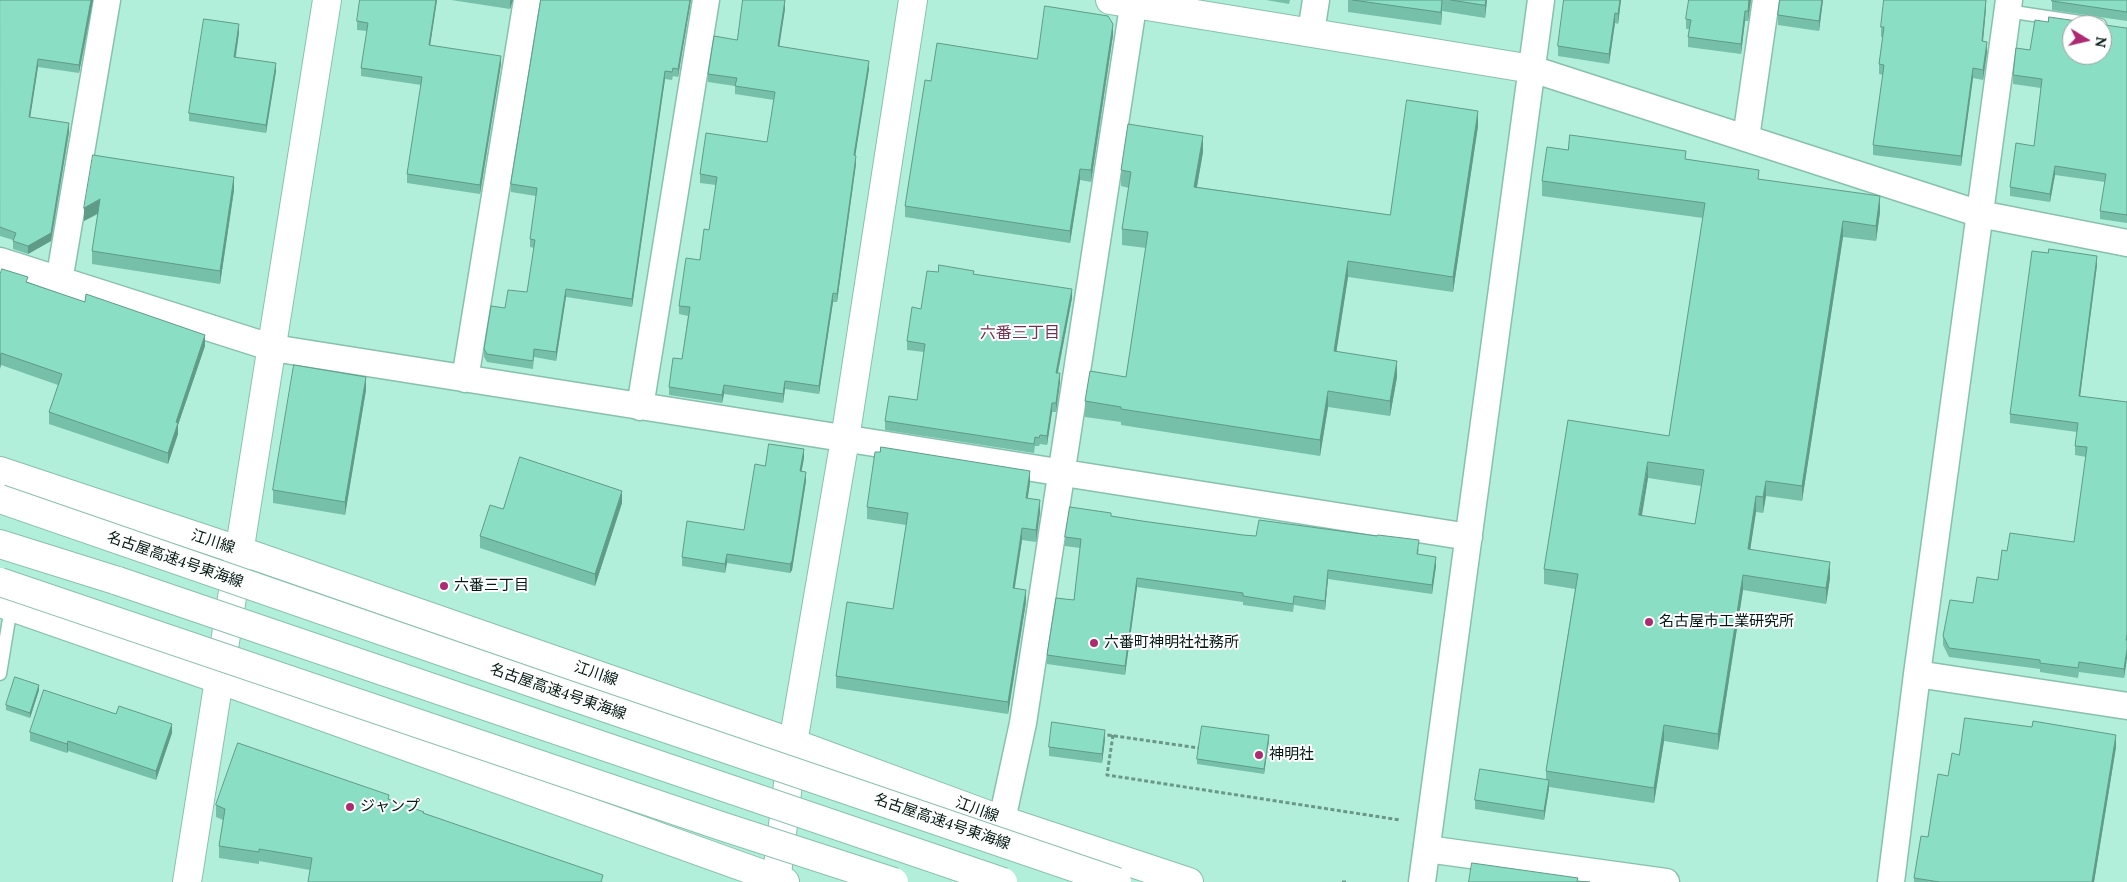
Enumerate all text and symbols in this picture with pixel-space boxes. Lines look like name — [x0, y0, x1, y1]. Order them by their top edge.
north arrow — [2062, 15, 2112, 65]
text: N — [2091, 35, 2111, 49]
district label: 六番三丁目 — [980, 323, 1060, 343]
street label: 江川線 — [189, 526, 237, 558]
street label: 名古屋高速4号東海線 — [104, 528, 246, 592]
place label: 六番三丁目 — [454, 577, 529, 595]
marker: 六番三丁目 — [438, 580, 450, 592]
place label: 名古屋市工業研究所 — [1659, 613, 1794, 631]
marker: 名古屋市工業研究所 — [1643, 616, 1655, 628]
place label: 六番町神明社社務所 — [1104, 634, 1239, 652]
marker: 六番町神明社社務所 — [1088, 637, 1100, 649]
street label: 江川線 — [572, 658, 620, 690]
street label: 名古屋高速4号東海線 — [487, 660, 629, 724]
place label: 神明社 — [1269, 746, 1314, 764]
marker: 神明社 — [1253, 749, 1265, 761]
street label: 名古屋高速4号東海線 — [871, 790, 1013, 854]
street label: 江川線 — [953, 794, 1001, 826]
place label: ジャンプ — [360, 798, 420, 816]
marker: ジャンプ — [344, 801, 356, 813]

